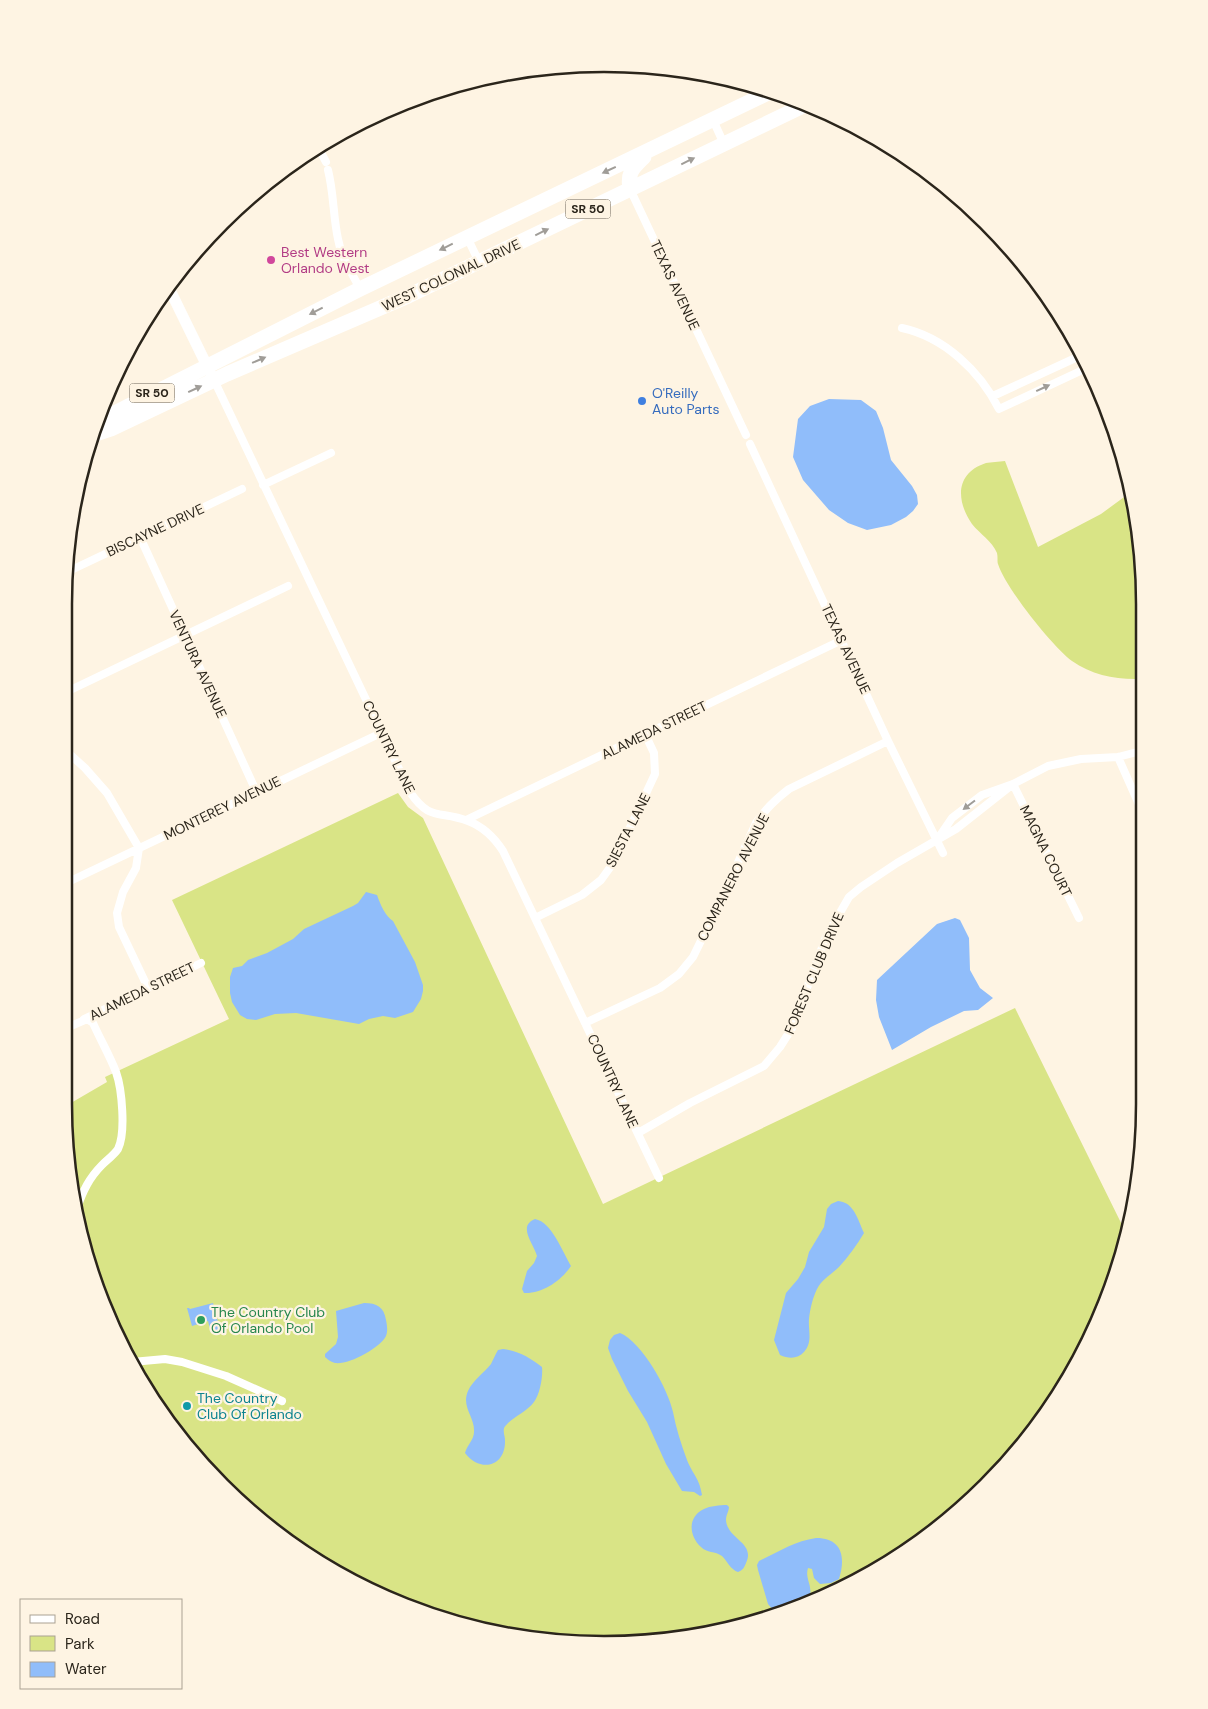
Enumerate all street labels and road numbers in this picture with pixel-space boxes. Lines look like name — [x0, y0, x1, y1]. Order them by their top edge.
road number: SR 50 — [566, 200, 610, 218]
street label: WEST COLONIAL DRIVE — [379, 235, 523, 315]
street label: TEXAS AVENUE — [646, 237, 704, 333]
road number: SR 50 — [130, 383, 174, 402]
street label: BISCAYNE DRIVE — [103, 499, 207, 561]
street label: TEXAS AVENUE — [817, 601, 875, 697]
street label: VENTURA AVENUE — [165, 607, 231, 721]
street label: COUNTRY LANE — [359, 697, 419, 797]
street label: ALAMEDA STREET — [598, 697, 710, 763]
street label: MONTEREY AVENUE — [160, 772, 284, 844]
street label: SIESTA LANE — [602, 790, 654, 870]
street label: MAGNA COURT — [1016, 802, 1076, 900]
street label: COMPANERO AVENUE — [693, 810, 773, 944]
street label: FOREST CLUB DRIVE — [780, 909, 848, 1037]
street label: ALAMEDA STREET — [86, 958, 198, 1024]
street label: COUNTRY LANE — [583, 1031, 643, 1131]

